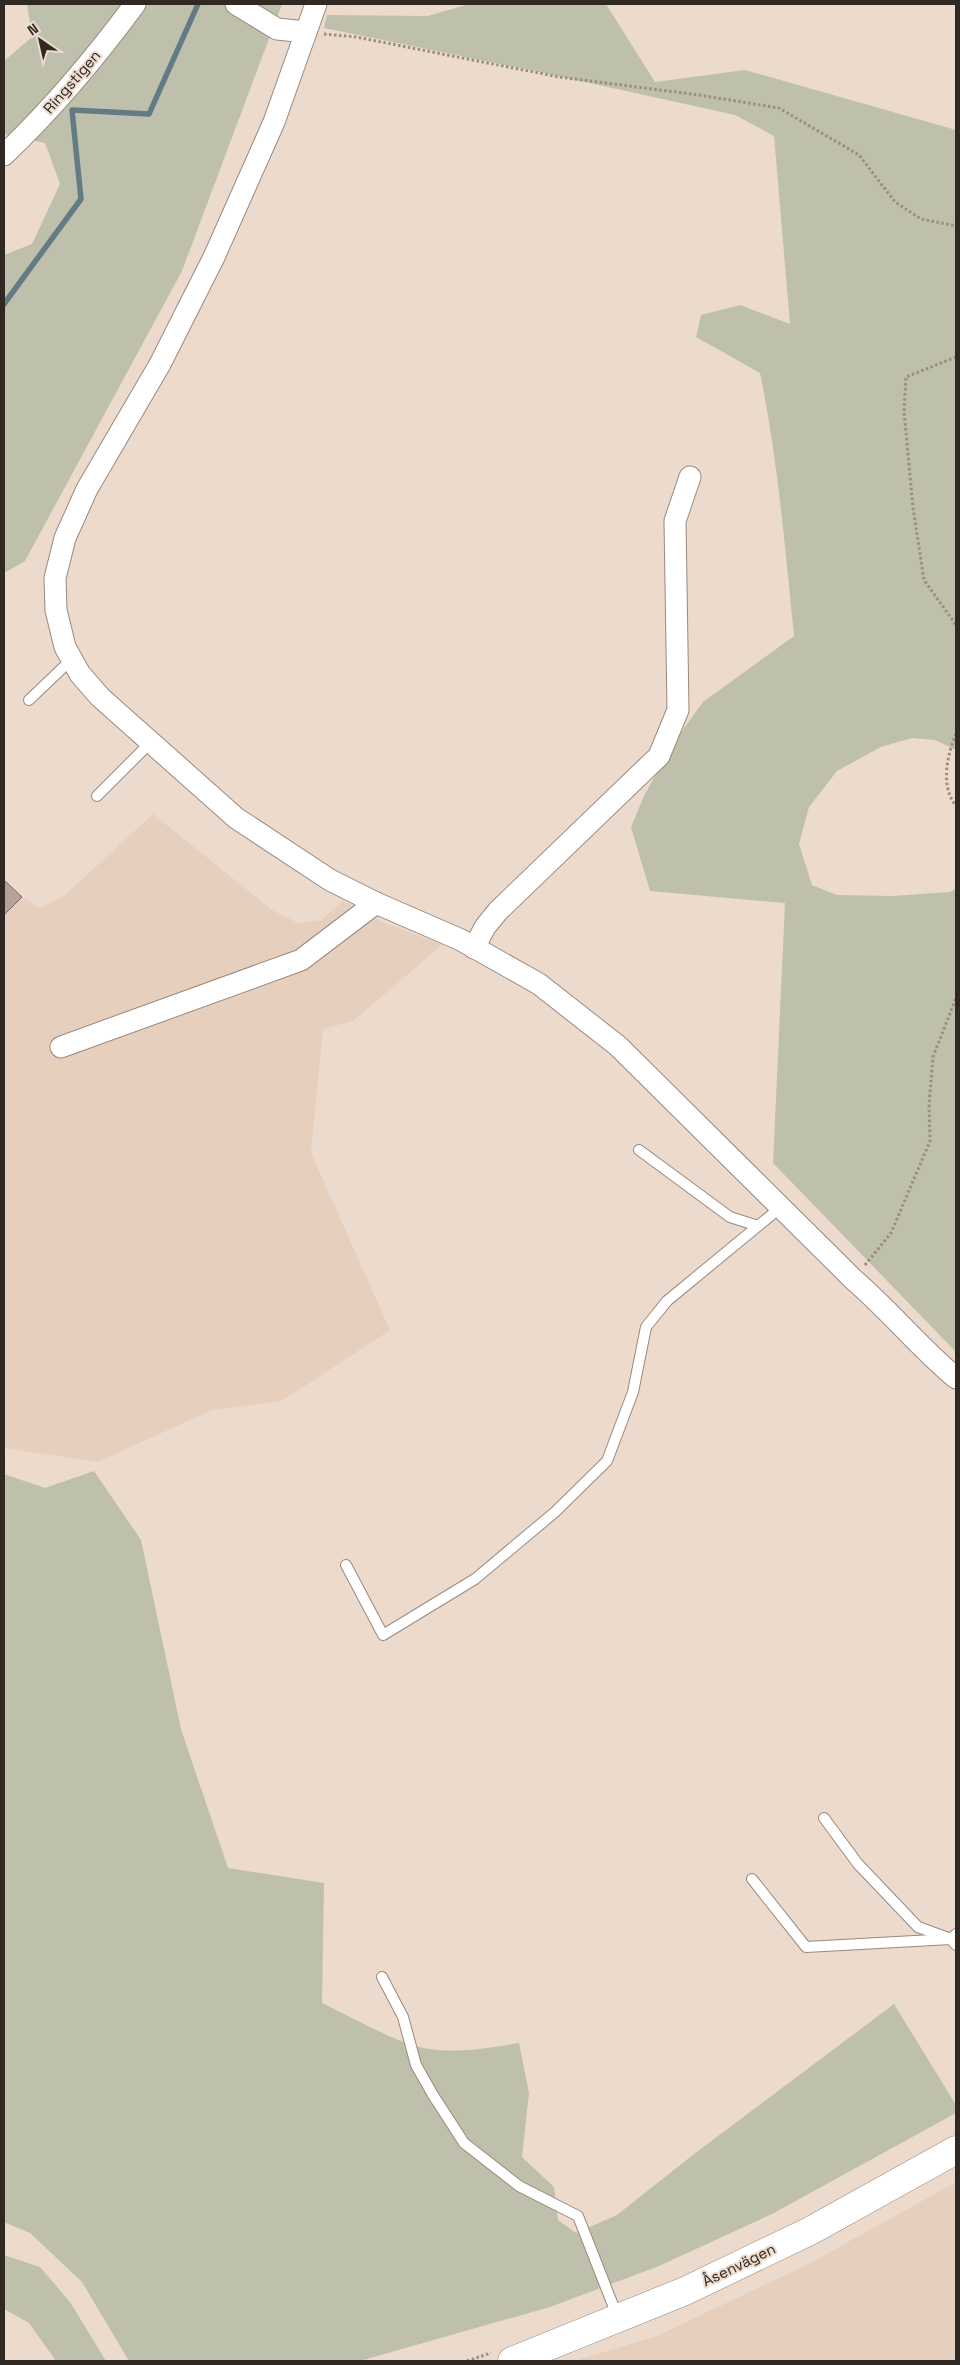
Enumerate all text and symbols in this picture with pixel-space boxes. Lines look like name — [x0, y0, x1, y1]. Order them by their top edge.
north arrow — [15, 15, 65, 65]
text: N — [24, 19, 42, 39]
street label: Ringstigen — [39, 46, 104, 117]
street label: Åsenvägen — [699, 2239, 779, 2290]

